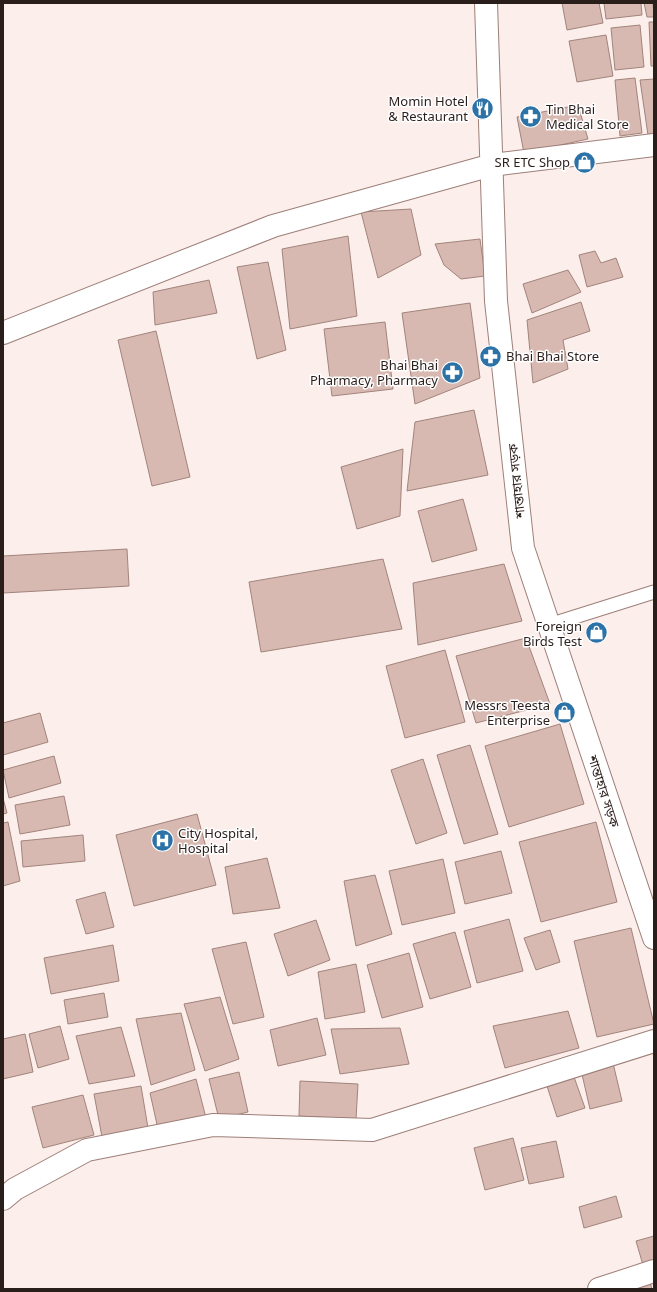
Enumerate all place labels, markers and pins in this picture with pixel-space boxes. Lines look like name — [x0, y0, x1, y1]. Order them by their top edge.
place label: Momin Hotel & Restaurant — [388, 92, 468, 125]
restaurant icon: Momin Hotel & Restaurant — [470, 95, 496, 121]
place label: Tin Bhai Medical Store — [546, 100, 629, 133]
pharmacy icon: Tin Bhai Medical Store — [518, 103, 544, 129]
shop icon: SR ETC Shop — [572, 149, 598, 175]
place label: SR ETC Shop — [495, 153, 570, 171]
pharmacy icon: Bhai Bhai Store — [477, 343, 503, 369]
place label: Bhai Bhai Store — [506, 347, 599, 365]
place label: Bhai Bhai Pharmacy, Pharmacy — [310, 356, 438, 389]
pharmacy icon: Bhai Bhai Pharmacy, Pharmacy — [440, 359, 466, 385]
place label: Foreign Birds Test — [523, 617, 582, 650]
shop icon: Foreign Birds Test — [584, 620, 610, 646]
place label: Messrs Teesta Enterprise — [464, 696, 550, 729]
shop icon: Messrs Teesta Enterprise — [552, 699, 578, 725]
place label: City Hospital, Hospital — [178, 824, 258, 857]
hospital icon: City Hospital, Hospital — [149, 827, 175, 853]

